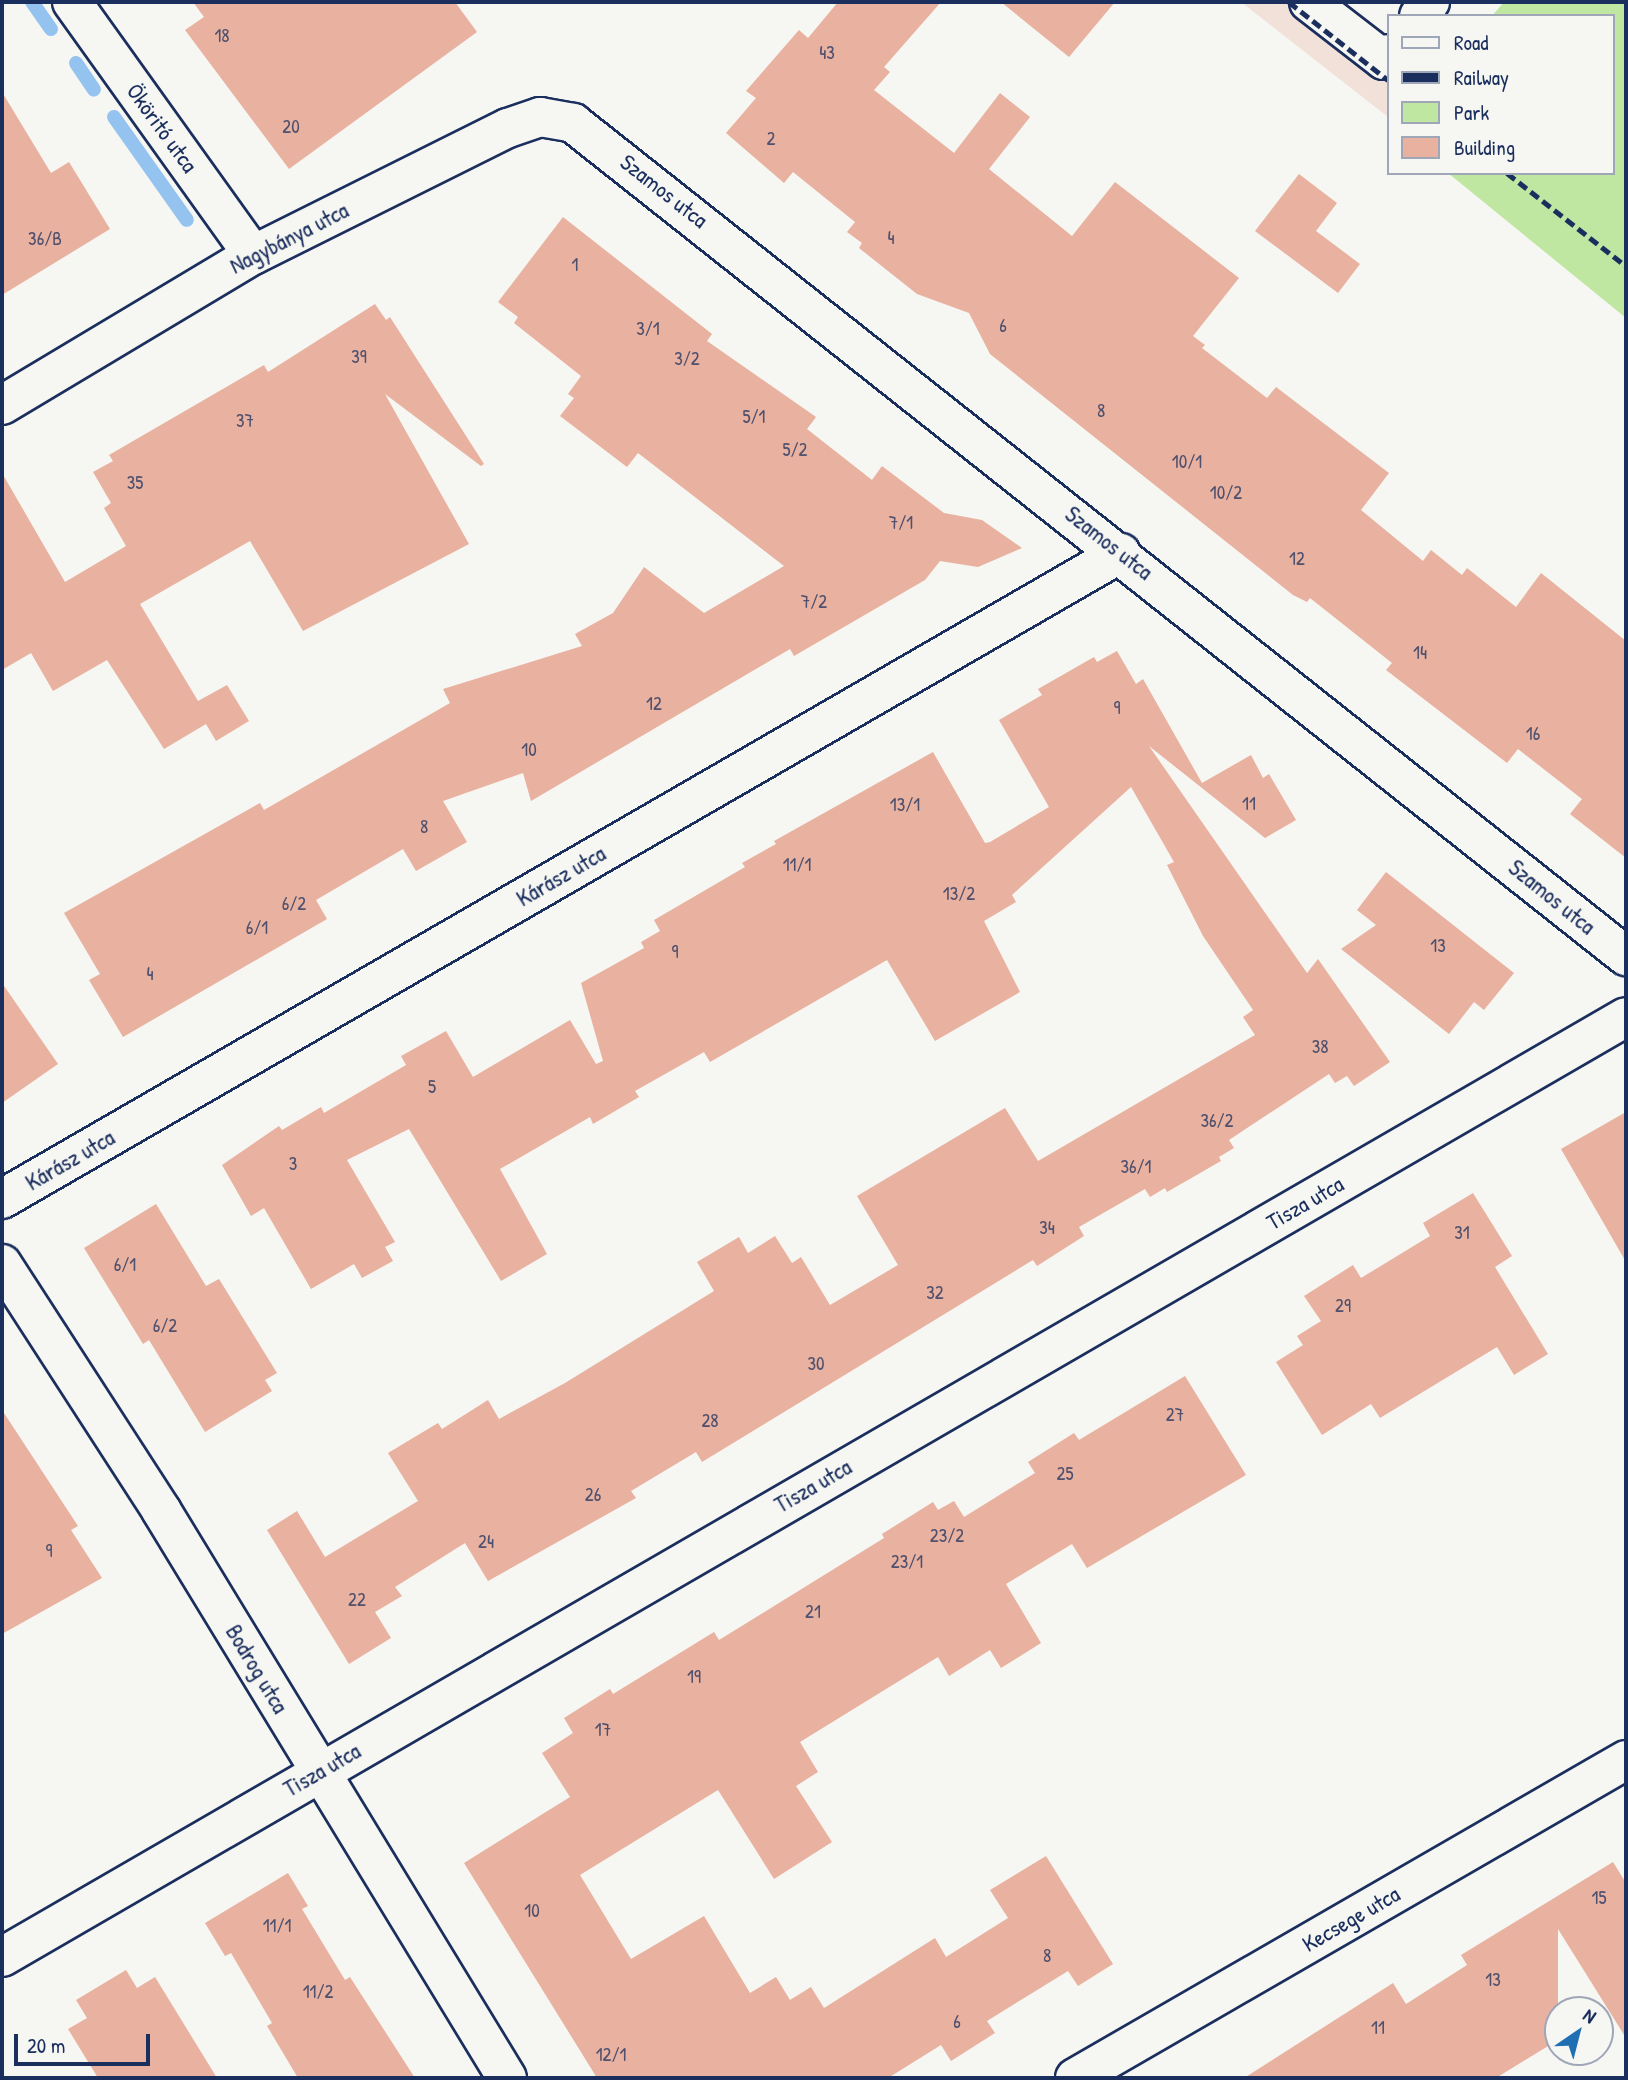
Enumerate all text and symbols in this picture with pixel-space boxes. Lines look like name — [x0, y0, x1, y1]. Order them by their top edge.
legend — [1386, 14, 1614, 175]
house number: 18 — [214, 25, 230, 47]
text: Road — [1454, 28, 1488, 57]
house number: 43 — [819, 42, 835, 64]
text: Railway — [1454, 63, 1509, 92]
street label: Ököritó utca — [121, 78, 203, 178]
text: Park — [1454, 98, 1489, 127]
house number: 20 — [282, 116, 300, 138]
house number: 2 — [767, 128, 775, 150]
text: Building — [1454, 133, 1515, 162]
street label: Szamos utca — [615, 148, 713, 234]
street label: Nagybánya utca — [225, 196, 353, 280]
house number: 4 — [887, 227, 895, 249]
house number: 36/B — [28, 228, 62, 250]
house number: 1 — [572, 254, 578, 276]
house number: 6 — [999, 315, 1007, 337]
house number: 3/1 — [636, 318, 660, 340]
house number: 39 — [351, 346, 367, 368]
house number: 3/2 — [674, 348, 700, 370]
house number: 8 — [1097, 400, 1105, 422]
house number: 5/1 — [743, 406, 765, 428]
house number: 37 — [236, 410, 254, 432]
house number: 5/2 — [783, 439, 807, 461]
house number: 10/1 — [1172, 451, 1202, 473]
house number: 35 — [127, 472, 143, 494]
house number: 10/2 — [1210, 482, 1242, 504]
street label: Szamos utca — [1060, 500, 1158, 586]
house number: 7/1 — [889, 512, 913, 534]
house number: 12 — [1289, 548, 1305, 570]
house number: 7/2 — [801, 591, 827, 613]
house number: 14 — [1413, 642, 1427, 664]
house number: 12 — [646, 693, 662, 715]
house number: 9 — [1114, 697, 1120, 719]
house number: 16 — [1526, 723, 1540, 745]
house number: 10 — [521, 739, 537, 761]
house number: 11 — [1242, 793, 1256, 815]
house number: 13/1 — [890, 794, 920, 816]
house number: 8 — [420, 816, 428, 838]
street label: Kárász utca — [512, 840, 610, 912]
house number: 11/1 — [783, 854, 811, 876]
street label: Szamos utca — [1503, 854, 1601, 940]
house number: 13/2 — [943, 883, 975, 905]
house number: 6/2 — [282, 893, 306, 915]
house number: 6/1 — [246, 917, 268, 939]
house number: 13 — [1430, 935, 1446, 957]
house number: 9 — [672, 941, 678, 963]
house number: 4 — [146, 963, 154, 985]
house number: 38 — [1312, 1036, 1328, 1058]
house number: 5 — [428, 1076, 436, 1098]
house number: 36/2 — [1200, 1110, 1234, 1132]
street label: Kárász utca — [21, 1124, 119, 1196]
house number: 3 — [289, 1153, 297, 1175]
house number: 36/1 — [1120, 1156, 1152, 1178]
street label: Tisza utca — [1262, 1170, 1348, 1236]
house number: 34 — [1039, 1217, 1055, 1239]
house number: 31 — [1454, 1222, 1470, 1244]
house number: 6/1 — [114, 1254, 136, 1276]
house number: 32 — [926, 1282, 944, 1304]
house number: 29 — [1335, 1295, 1351, 1317]
house number: 6/2 — [153, 1315, 177, 1337]
house number: 30 — [807, 1353, 825, 1375]
house number: 27 — [1166, 1404, 1184, 1426]
house number: 28 — [701, 1410, 719, 1432]
street label: Tisza utca — [770, 1453, 856, 1519]
house number: 25 — [1057, 1463, 1073, 1485]
house number: 26 — [585, 1484, 601, 1506]
house number: 23/2 — [930, 1525, 964, 1547]
house number: 24 — [478, 1531, 494, 1553]
house number: 9 — [46, 1540, 52, 1562]
house number: 23/1 — [891, 1551, 923, 1573]
house number: 22 — [348, 1589, 366, 1611]
house number: 21 — [805, 1601, 821, 1623]
street label: Bodrog utca — [220, 1620, 294, 1718]
house number: 19 — [687, 1666, 701, 1688]
house number: 17 — [595, 1719, 611, 1741]
street label: Tisza utca — [279, 1737, 365, 1803]
street label: Kecsege utca — [1297, 1880, 1405, 1958]
house number: 15 — [1592, 1887, 1606, 1909]
house number: 10 — [524, 1900, 540, 1922]
house number: 11/1 — [263, 1915, 291, 1937]
house number: 8 — [1043, 1945, 1051, 1967]
house number: 13 — [1485, 1969, 1501, 1991]
house number: 11/2 — [303, 1981, 333, 2003]
north arrow — [1544, 1996, 1614, 2066]
text: N — [1578, 2002, 1601, 2029]
house number: 6 — [953, 2011, 961, 2033]
house number: 11 — [1371, 2017, 1385, 2039]
scale bar — [18, 2021, 154, 2064]
text: 20 m — [27, 2031, 65, 2060]
house number: 12/1 — [596, 2044, 626, 2066]

